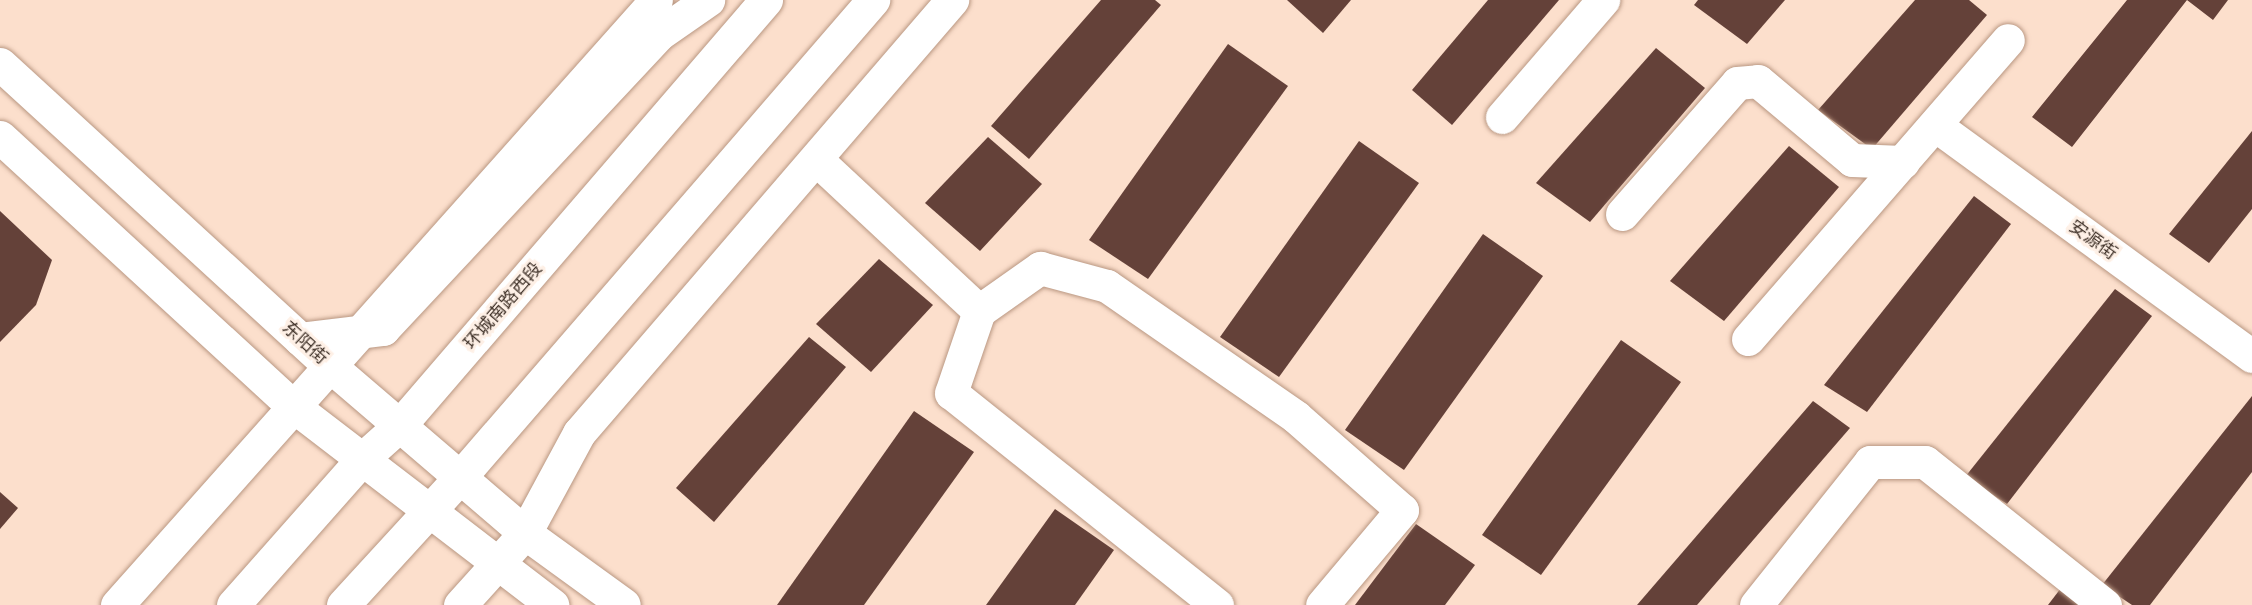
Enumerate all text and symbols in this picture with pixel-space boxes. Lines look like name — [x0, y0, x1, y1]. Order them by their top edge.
street label: 安源街 — [2065, 215, 2121, 265]
street label: 环城南路西段 — [459, 258, 547, 354]
street label: 东阳街 — [278, 317, 332, 369]

